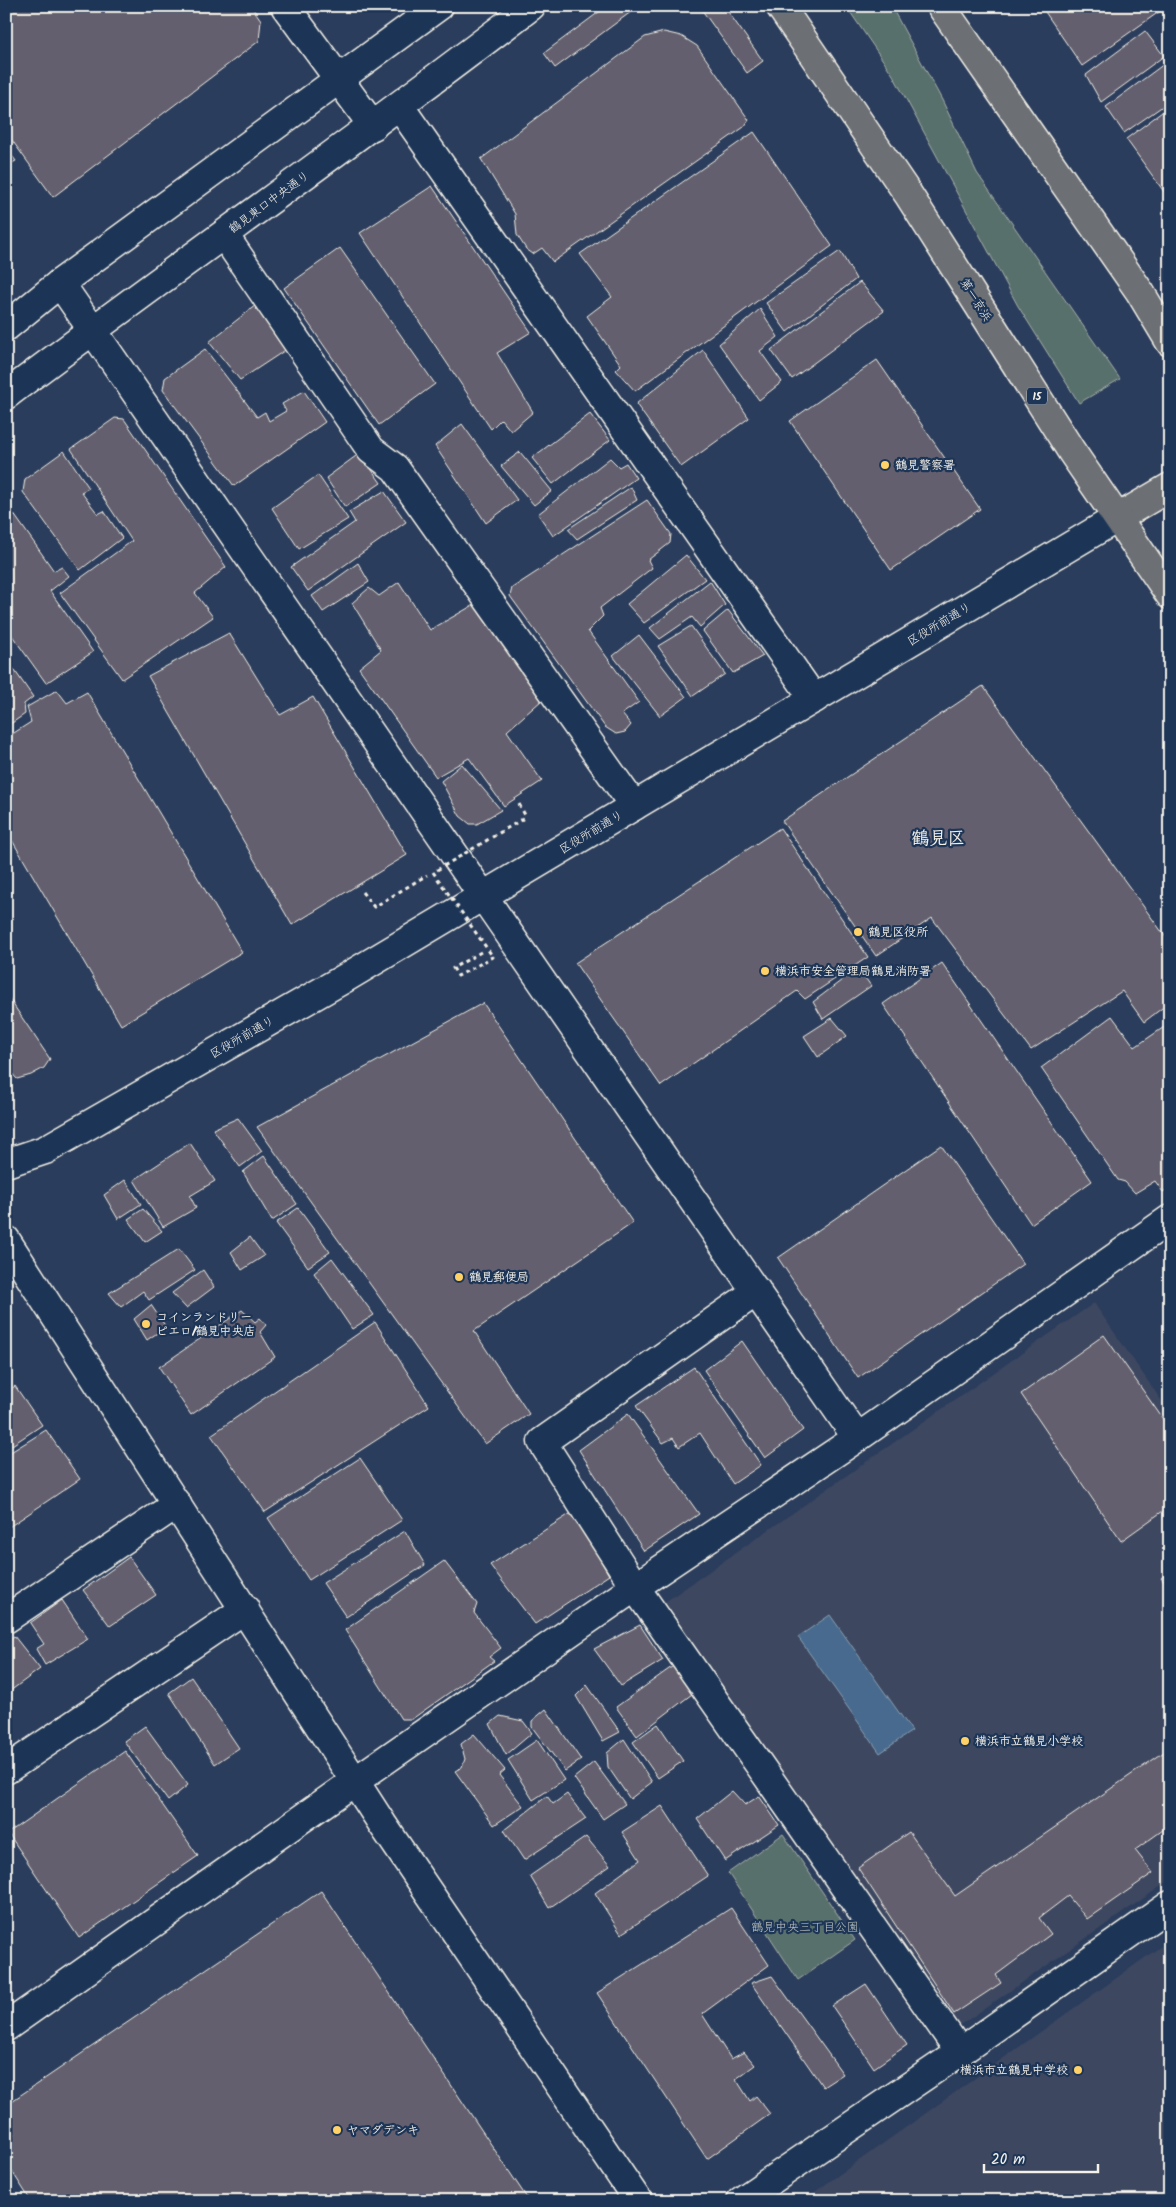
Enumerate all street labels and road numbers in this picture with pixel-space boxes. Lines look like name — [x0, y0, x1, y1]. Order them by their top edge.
street label: 鶴見東口中央通り — [225, 167, 314, 238]
street label: 第一京浜 — [955, 275, 996, 326]
road number: 15 — [1027, 388, 1047, 404]
street label: 区役所前通り — [903, 598, 975, 651]
street label: 区役所前通り — [555, 806, 627, 859]
street label: 区役所前通り — [206, 1011, 278, 1064]

